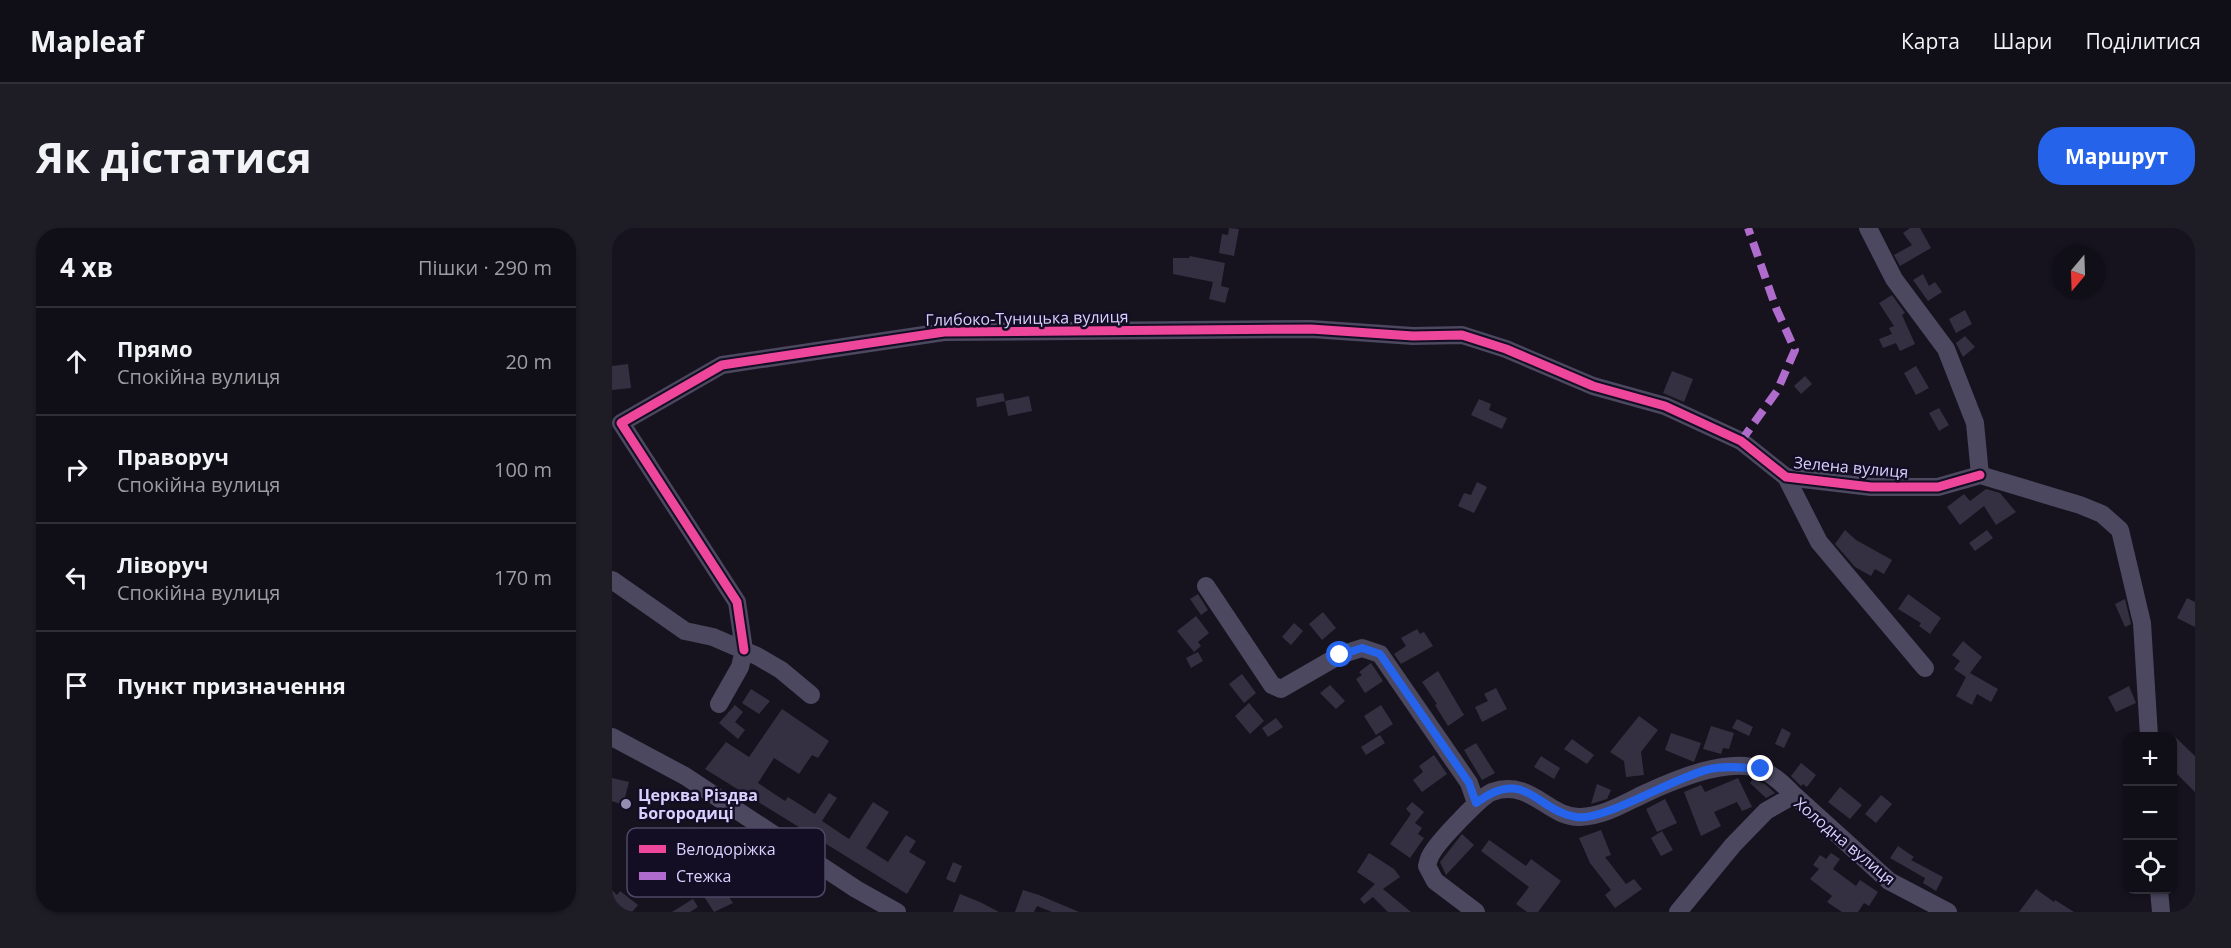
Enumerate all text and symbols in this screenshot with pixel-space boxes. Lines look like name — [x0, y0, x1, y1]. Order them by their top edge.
text: Mapleaf — [30, 22, 144, 60]
text: Карта — [1901, 27, 1960, 55]
text: Шари — [1993, 27, 2052, 55]
text: Поділитися — [2085, 27, 2201, 55]
button: Маршрут — [2038, 127, 2195, 185]
text: Як дістатися — [36, 128, 312, 185]
north arrow — [2051, 246, 2105, 300]
text: 4 хв — [60, 249, 113, 285]
text: Пішки · 290 m — [418, 254, 552, 281]
street label: Глибоко-Туницька вулиця — [925, 305, 1129, 331]
text: Прямо — [117, 333, 193, 363]
icon: ahead — [60, 345, 93, 378]
text: 20 m — [505, 348, 552, 375]
text: Спокійна вулиця — [117, 363, 280, 390]
text: Праворуч — [117, 441, 229, 471]
street label: Зелена вулиця — [1793, 451, 1909, 483]
icon: right — [60, 453, 93, 486]
text: 100 m — [494, 456, 552, 483]
text: Спокійна вулиця — [117, 471, 280, 498]
text: Ліворуч — [117, 549, 208, 579]
icon: left — [60, 561, 93, 594]
text: 170 m — [494, 564, 552, 591]
text: Спокійна вулиця — [117, 579, 280, 606]
route start — [1326, 641, 1352, 667]
icon: arrive — [60, 669, 93, 702]
text: Пункт призначення — [117, 670, 346, 700]
map controls — [2123, 732, 2177, 894]
button: + — [2123, 732, 2177, 786]
route end — [1747, 755, 1773, 781]
place label: Церква Різдва Богородиці — [638, 784, 758, 824]
button: − — [2123, 786, 2177, 840]
street label: Холодна вулиця — [1790, 792, 1900, 890]
marker: Церква Різдва Богородиці — [619, 797, 633, 811]
legend — [627, 828, 825, 897]
text: Велодоріжка — [676, 838, 776, 860]
button: locate — [2123, 840, 2177, 894]
text: Стежка — [676, 865, 732, 887]

